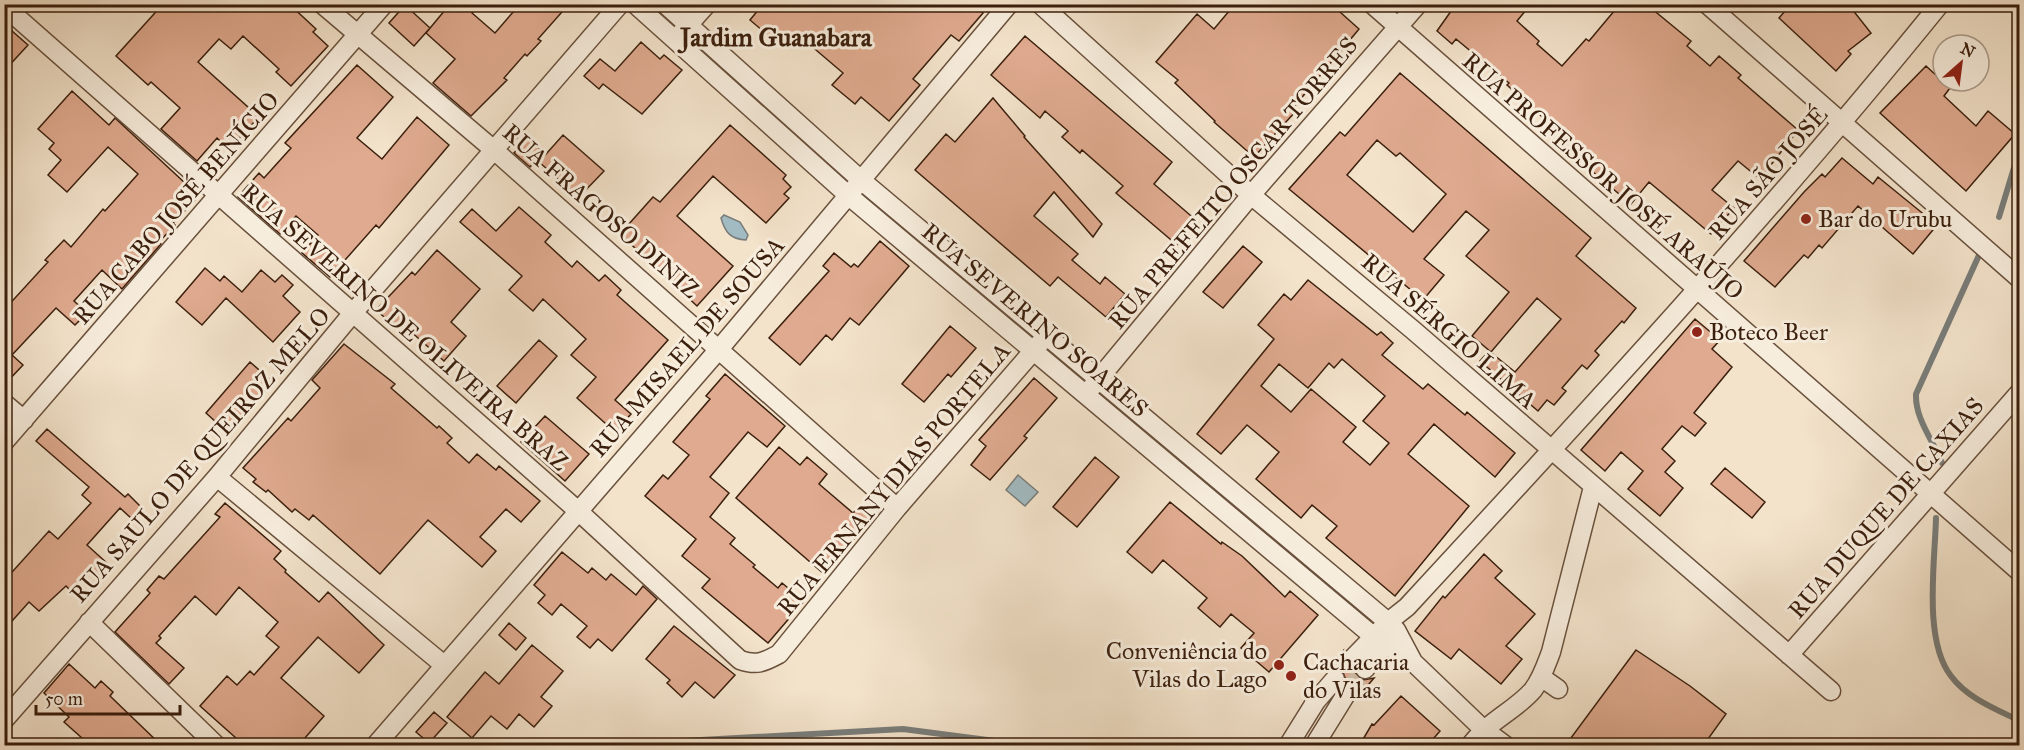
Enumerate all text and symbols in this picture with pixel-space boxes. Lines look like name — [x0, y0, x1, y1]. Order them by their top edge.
district label: Jardim Guanabara — [677, 21, 873, 54]
street label: RUA PREFEITO OSCAR TORRES — [1102, 31, 1364, 335]
north arrow — [1931, 33, 1991, 93]
text: N — [1957, 39, 1979, 62]
street label: RUA PROFESSOR JOSÉ ARAÚJO — [1456, 46, 1750, 306]
street label: RUA CABO JOSÉ BENÍCIO — [67, 85, 285, 331]
street label: RUA SÃO JOSÉ — [1702, 100, 1834, 246]
street label: RUA FRAGOSO DINIZ — [496, 117, 706, 305]
street label: RUA SEVERINO DE OLIVEIRA BRAZ — [235, 177, 575, 477]
place label: Bar do Urubu — [1818, 204, 1953, 234]
marker: Bar do Urubu — [1799, 212, 1813, 226]
street label: RUA SEVERINO SOARES — [916, 216, 1154, 424]
street label: RUA MISAEL DE SOUSA — [583, 231, 791, 463]
street label: RUA SÉRGIO LIMA — [1355, 247, 1543, 415]
street label: RUA SAULO DE QUEIROZ MELO — [64, 301, 336, 609]
place label: Boteco Beer — [1709, 317, 1828, 347]
marker: Boteco Beer — [1690, 325, 1704, 339]
street label: RUA ERNANY DIAS PORTELA — [771, 336, 1017, 622]
street label: RUA DUQUE DE CAXIAS — [1782, 391, 1990, 625]
place label: Conveniência do Vilas do Lago — [1106, 636, 1267, 694]
place label: Cachacaria do Vilas — [1303, 647, 1410, 705]
marker: Conveniência do Vilas do Lago — [1272, 658, 1286, 672]
marker: Cachacaria do Vilas — [1284, 669, 1298, 683]
scale bar — [36, 678, 180, 716]
text: 50 m — [45, 688, 83, 710]

